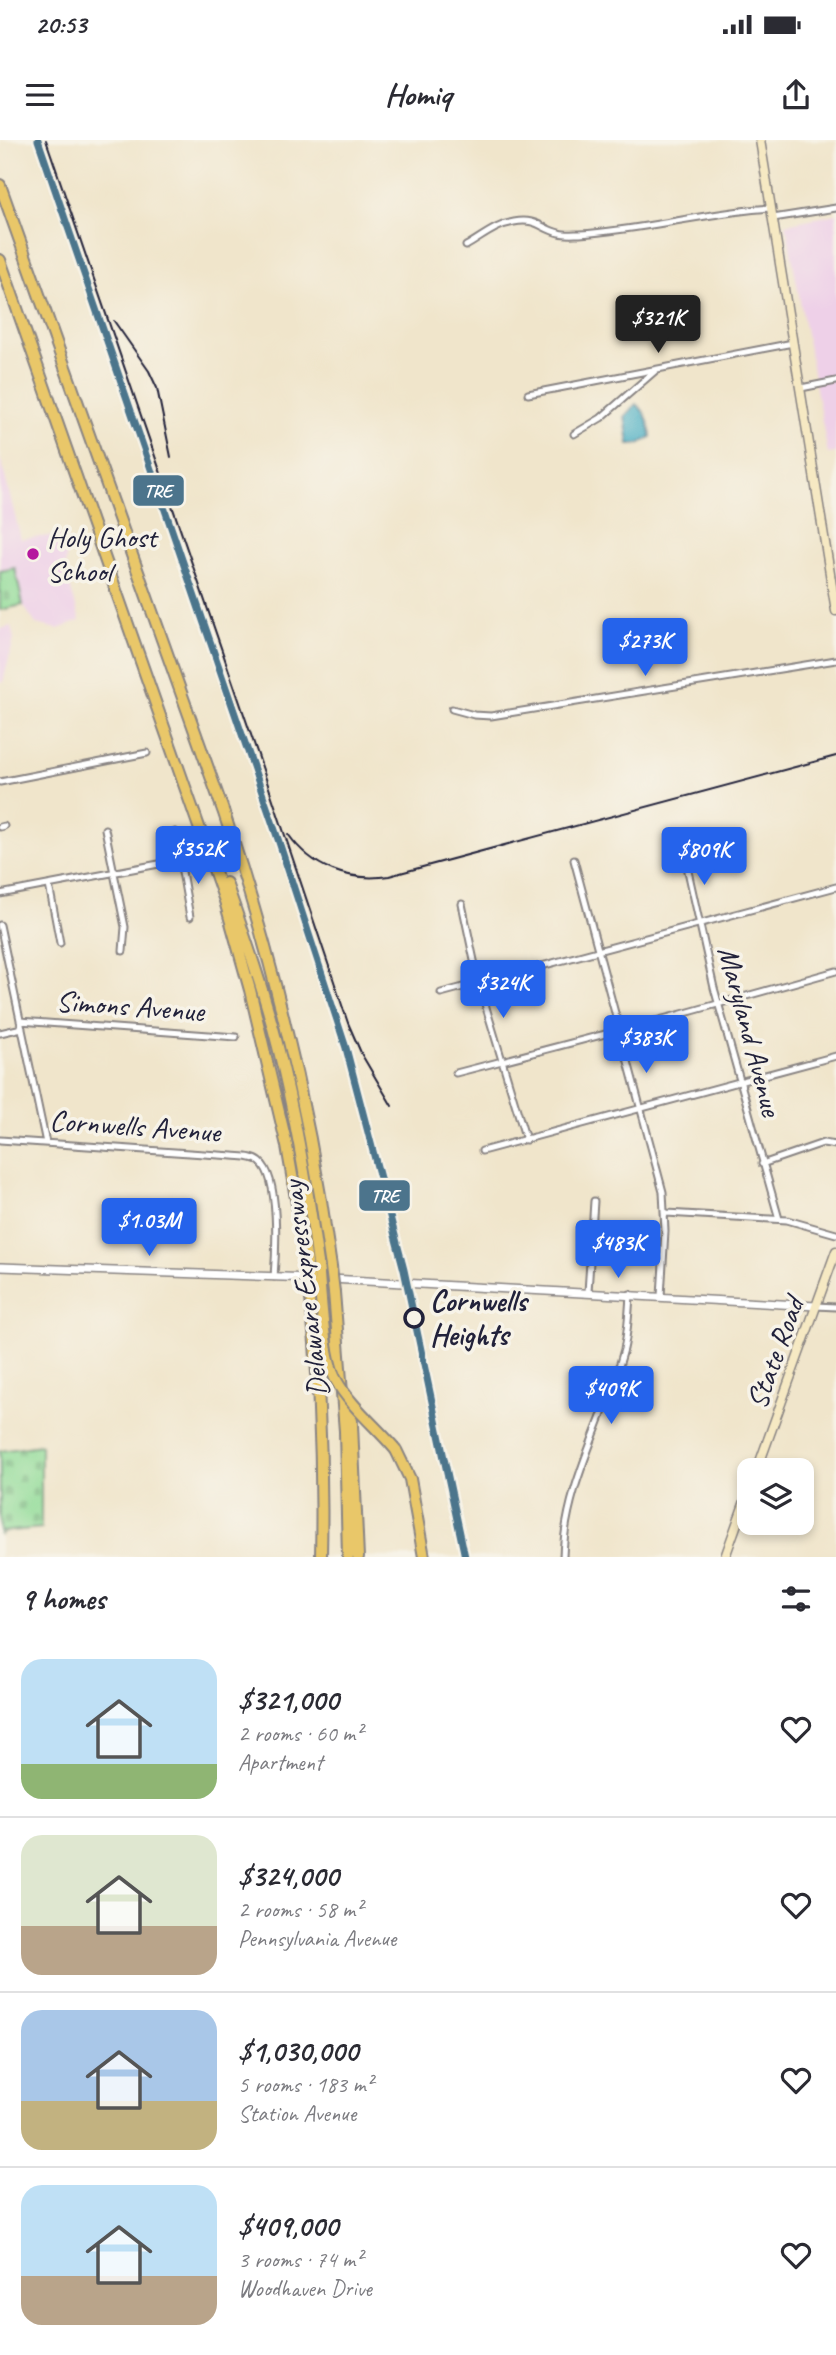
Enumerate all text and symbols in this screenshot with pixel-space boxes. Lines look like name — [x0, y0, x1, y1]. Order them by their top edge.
text: 20:53 — [35, 8, 87, 41]
text: Homiq — [385, 74, 451, 115]
icon: menu — [21, 76, 59, 114]
icon: share — [777, 76, 815, 114]
pin: $321K — [609, 296, 707, 355]
text: $321K — [631, 303, 685, 332]
line badge: TRE — [132, 474, 185, 507]
text: TRE — [144, 479, 175, 503]
place label: Holy Ghost School — [47, 518, 159, 590]
marker: Holy Ghost School — [25, 546, 41, 562]
pin: $273K — [596, 618, 694, 678]
text: $273K — [619, 626, 672, 655]
pin: $352K — [149, 826, 247, 886]
pin: $809K — [655, 828, 753, 887]
text: $352K — [172, 834, 224, 863]
text: $809K — [678, 835, 730, 864]
street label: Maryland Avenue — [709, 942, 791, 1122]
pin: $324K — [454, 960, 552, 1020]
text: $324K — [476, 968, 530, 997]
street label: Simons Avenue — [55, 982, 207, 1030]
pin: $383K — [597, 1016, 695, 1075]
text: $383K — [619, 1023, 673, 1052]
street label: Cornwells Avenue — [48, 1101, 224, 1151]
street label: Delaware Expressway — [273, 1176, 337, 1399]
line badge: TRE — [358, 1179, 411, 1212]
text: TRE — [371, 1184, 402, 1208]
pin: $1.03M — [92, 1198, 206, 1258]
text: $1.03M — [118, 1206, 180, 1235]
pin: $483K — [569, 1220, 667, 1280]
text: $483K — [591, 1228, 645, 1257]
place label: Cornwells Heights — [430, 1282, 530, 1354]
street label: State Road — [737, 1288, 814, 1414]
marker: Cornwells Heights — [404, 1308, 424, 1328]
pin: $409K — [562, 1366, 660, 1426]
text: $409K — [585, 1374, 637, 1403]
map controls — [737, 1458, 814, 1535]
button: layers — [737, 1458, 814, 1535]
text: 9 homes — [21, 1580, 105, 1618]
icon: filters — [777, 1580, 815, 1618]
text: $321,000 — [238, 1681, 338, 1719]
icon: home — [77, 1687, 161, 1771]
icon: heart — [777, 1710, 815, 1748]
text: 2 rooms · 60 m² — [238, 1719, 362, 1748]
text: Apartment — [238, 1748, 323, 1777]
text: $324,000 — [238, 1857, 338, 1895]
icon: home — [77, 1863, 161, 1947]
icon: heart — [777, 1886, 815, 1924]
text: 2 rooms · 58 m² — [238, 1895, 362, 1924]
text: Pennsylvania Avenue — [238, 1924, 396, 1953]
text: $1,030,000 — [238, 2032, 358, 2070]
icon: home — [77, 2038, 161, 2122]
icon: heart — [777, 2061, 815, 2099]
text: 5 rooms · 183 m² — [238, 2070, 373, 2099]
text: Station Avenue — [238, 2099, 356, 2128]
text: $409,000 — [238, 2207, 338, 2245]
icon: home — [77, 2213, 161, 2297]
icon: heart — [777, 2236, 815, 2274]
text: 3 rooms · 74 m² — [238, 2245, 362, 2274]
text: Woodhaven Drive — [238, 2274, 372, 2303]

